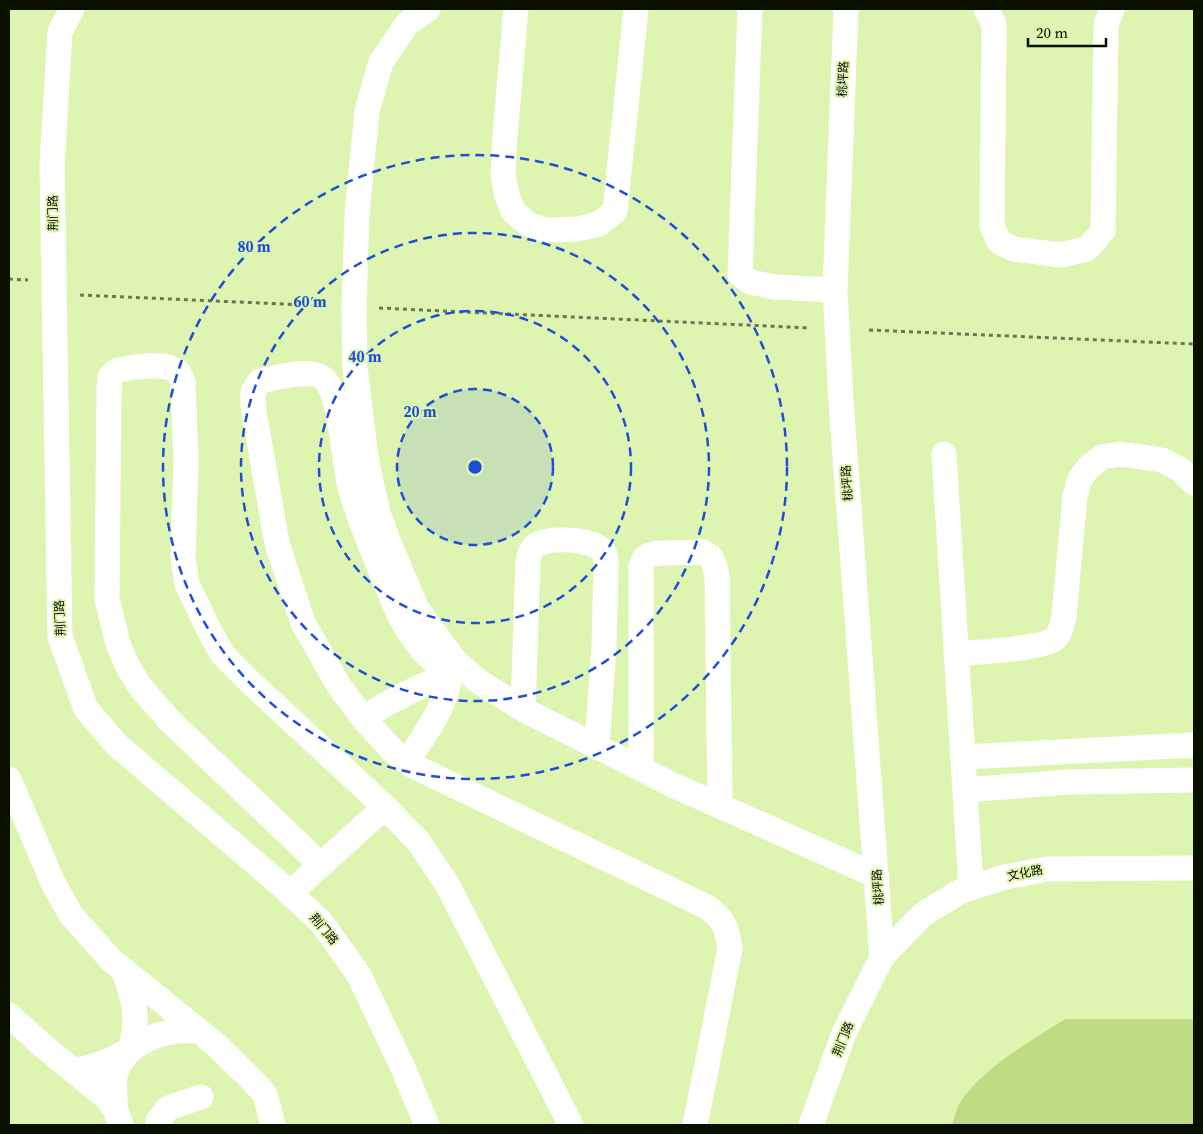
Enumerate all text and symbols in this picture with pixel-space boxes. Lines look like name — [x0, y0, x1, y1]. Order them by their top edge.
scale bar — [1028, 15, 1106, 47]
text: 20 m — [1036, 22, 1068, 43]
street label: 桃坪路 — [834, 61, 852, 97]
street label: 荆门路 — [45, 195, 61, 231]
text: 80 m — [237, 236, 271, 257]
text: 60 m — [293, 291, 327, 312]
text: 40 m — [348, 346, 382, 367]
text: 20 m — [403, 401, 437, 422]
centre of rings — [466, 458, 484, 476]
street label: 桃坪路 — [838, 464, 856, 502]
street label: 荆门路 — [51, 600, 69, 636]
street label: 文化路 — [1006, 861, 1044, 885]
street label: 桃坪路 — [869, 868, 887, 906]
street label: 荆门路 — [306, 910, 342, 948]
street label: 荆门路 — [829, 1019, 857, 1059]

